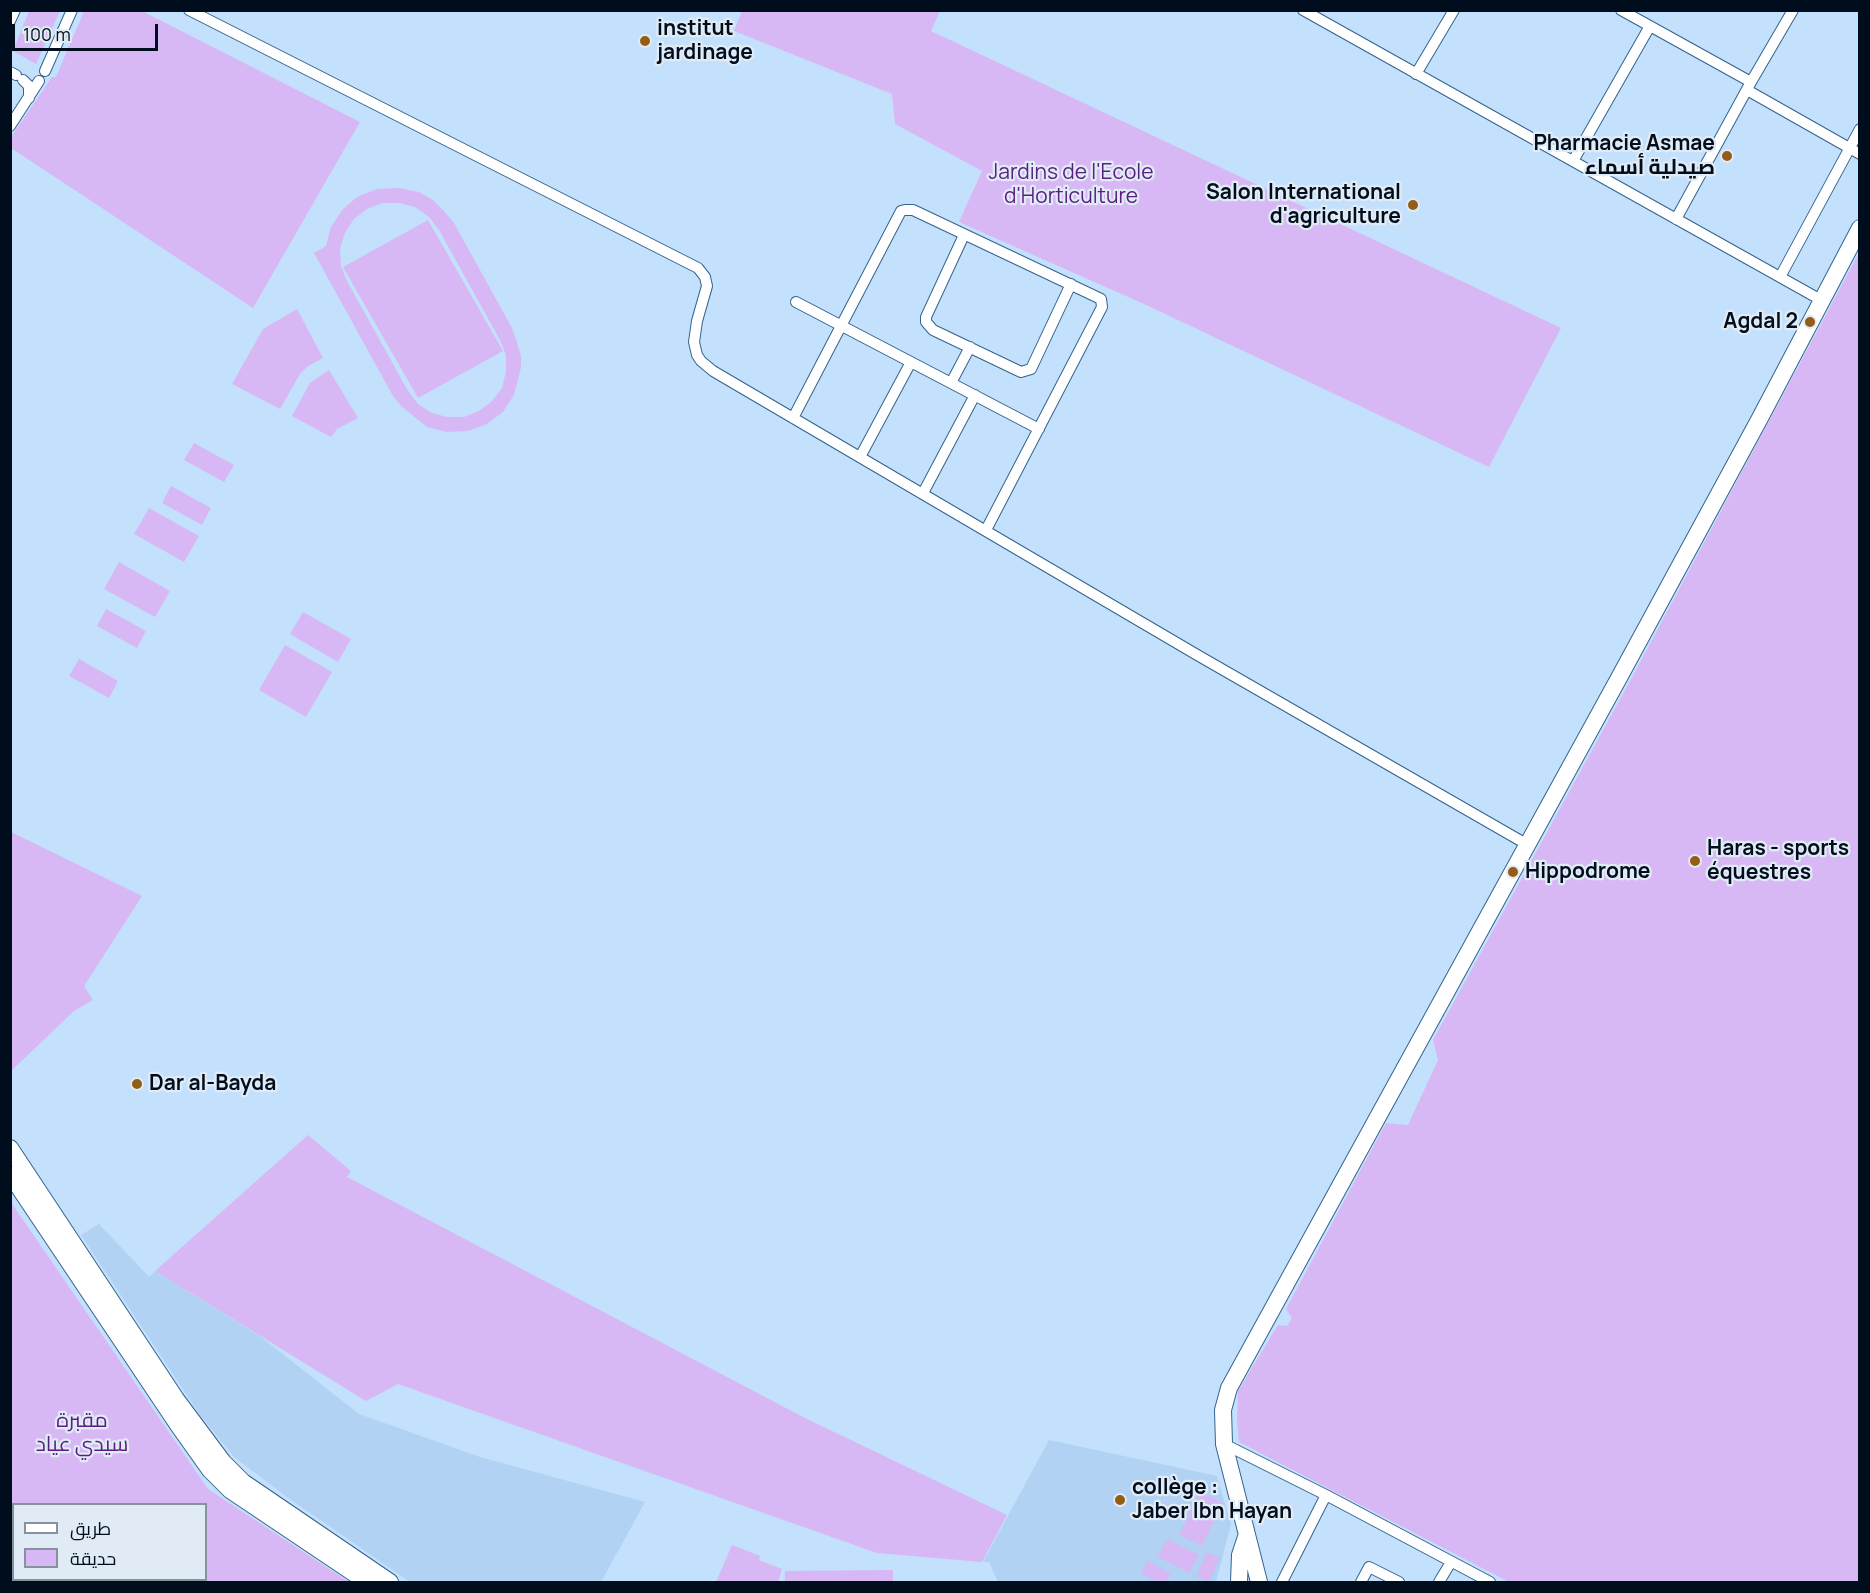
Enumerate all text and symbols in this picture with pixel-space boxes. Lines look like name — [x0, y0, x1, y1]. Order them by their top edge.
scale bar — [15, 12, 160, 50]
place label: institut jardinage — [657, 16, 753, 66]
text: 100 m — [23, 22, 71, 46]
marker: institut jardinage — [638, 34, 652, 48]
place label: Pharmacie Asmae صيدلية أسماء — [1533, 131, 1715, 181]
marker: Pharmacie Asmae صيدلية أسماء — [1720, 149, 1734, 163]
park label: Jardins de I'Ecole d'Horticulture — [989, 160, 1153, 210]
place label: Salon International d'agriculture — [1206, 180, 1401, 230]
marker: Salon International d'agriculture — [1406, 198, 1420, 212]
place label: Agdal 2 — [1723, 309, 1798, 335]
marker: Agdal 2 — [1803, 315, 1817, 329]
place label: Haras - sports équestres — [1707, 836, 1849, 886]
marker: Haras - sports équestres — [1688, 854, 1702, 868]
place label: Hippodrome — [1525, 859, 1650, 885]
marker: Hippodrome — [1506, 865, 1520, 879]
place label: Dar al-Bayda — [149, 1071, 276, 1097]
marker: Dar al-Bayda — [130, 1077, 144, 1091]
park label: مقبرة سيدي عياد — [36, 1408, 128, 1458]
place label: collège : Jaber Ibn Hayan — [1132, 1475, 1292, 1525]
marker: collège : Jaber Ibn Hayan — [1113, 1493, 1127, 1507]
legend — [12, 1503, 207, 1581]
text: طريق — [70, 1516, 111, 1540]
text: حديقة — [70, 1546, 116, 1570]

